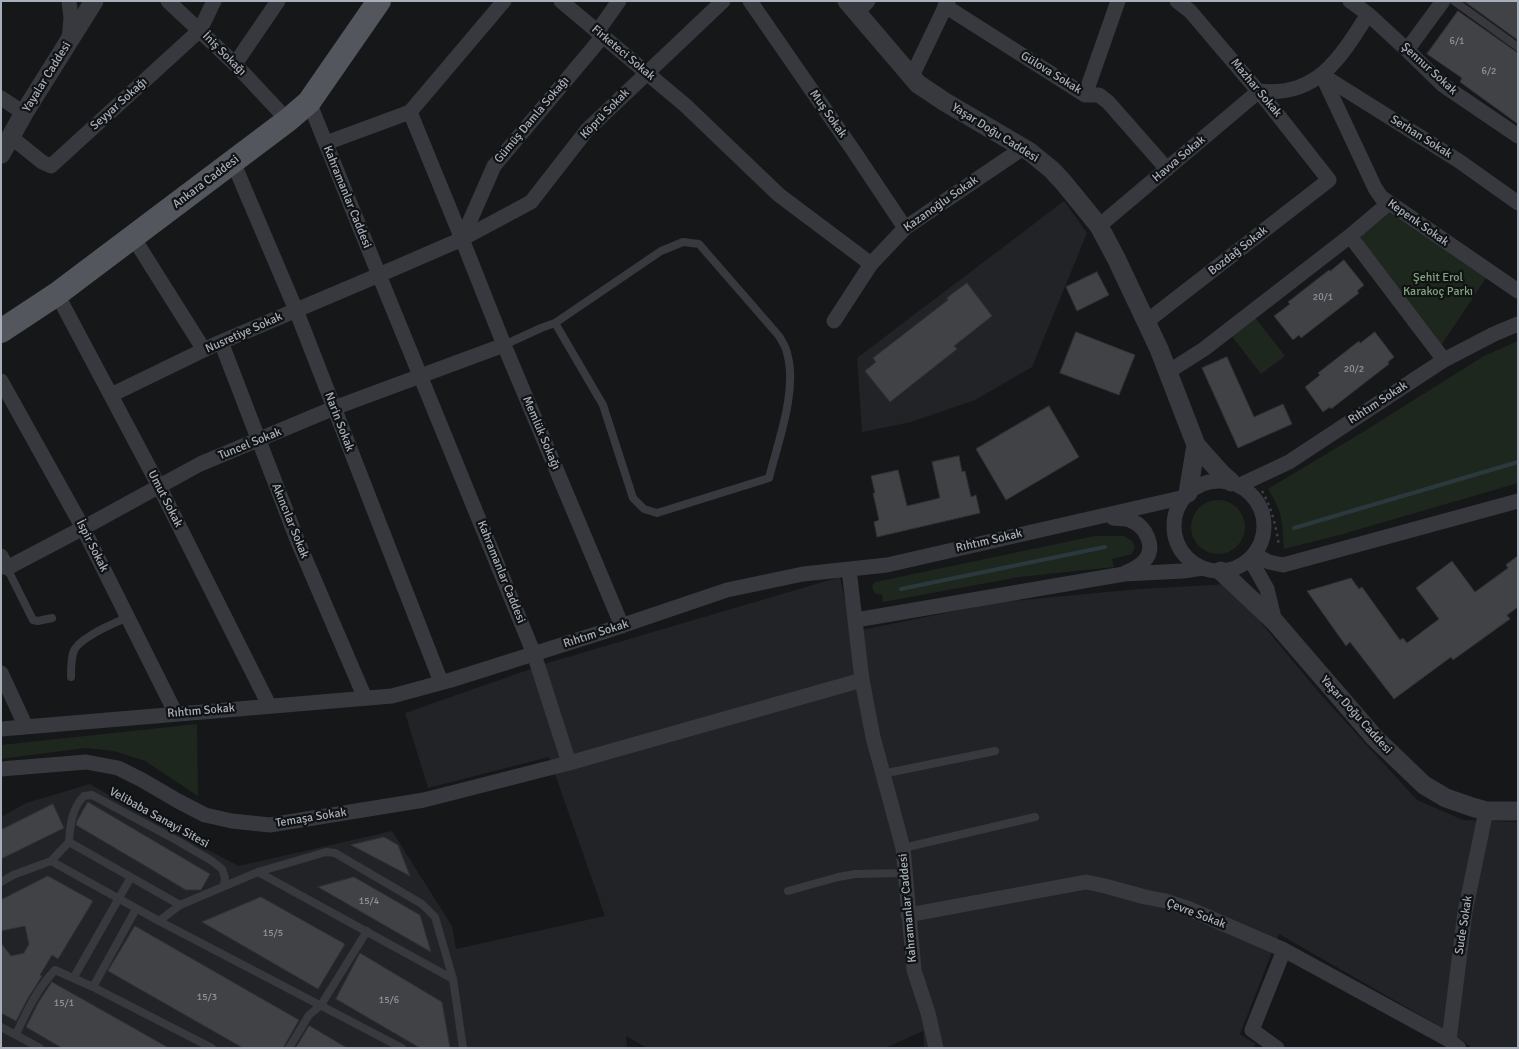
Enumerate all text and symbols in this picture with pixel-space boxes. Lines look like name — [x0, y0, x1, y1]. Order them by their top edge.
street label: Firketeci Sokak — [588, 22, 658, 84]
street label: İniş Sokağı — [199, 29, 249, 79]
house number: 6/1 — [1449, 35, 1465, 47]
street label: Yayalar Caddesi — [20, 39, 74, 115]
street label: Şennur Sokak — [1398, 40, 1460, 98]
street label: Gülova Sokak — [1018, 49, 1084, 97]
street label: Mazhar Sokak — [1227, 56, 1285, 120]
house number: 6/2 — [1481, 65, 1497, 77]
street label: Gümüş Damla Sokağı — [492, 74, 572, 166]
street label: Seyyar Sokağı — [88, 75, 150, 133]
street label: Köprü Sokak — [578, 86, 632, 142]
street label: Muş Sokak — [806, 87, 850, 141]
street label: Yaşar Doğu Caddesi — [949, 100, 1041, 166]
street label: Serhan Sokak — [1388, 112, 1454, 162]
street label: Havva Sokak — [1150, 133, 1208, 185]
street label: Kahramanlar Caddesi — [320, 144, 374, 250]
street label: Ankara Caddesi — [170, 152, 242, 212]
street label: Kazanoğlu Sokak — [901, 173, 981, 235]
street label: Kepenk Sokak — [1385, 197, 1451, 249]
street label: Bozdağ Sokak — [1206, 223, 1270, 279]
park label: Şehit Erol Karakoç Parkı — [1403, 271, 1473, 299]
house number: 20/1 — [1313, 291, 1333, 303]
street label: Nusretiye Sokak — [203, 310, 285, 356]
house number: 20/2 — [1344, 363, 1364, 375]
street label: Rıhtım Sokak — [1346, 379, 1410, 427]
street label: Narin Sokak — [321, 390, 357, 454]
street label: Memlük Sokağı — [519, 394, 563, 472]
street label: Tuncel Sokak — [216, 425, 284, 463]
street label: Umut Sokak — [145, 468, 185, 530]
street label: Akıncılar Sokak — [268, 481, 312, 561]
street label: İspir Sokak — [73, 518, 111, 574]
street label: Kahramanlar Caddesi — [474, 519, 528, 625]
street label: Rıhtım Sokak — [954, 526, 1024, 556]
street label: Rıhtım Sokak — [562, 617, 630, 651]
street label: Yaşar Doğu Caddesi — [1317, 673, 1395, 757]
street label: Rıhtım Sokak — [167, 701, 235, 721]
street label: Velibaba Sanayi Sitesi — [107, 785, 211, 851]
street label: Temaşa Sokak — [275, 805, 347, 831]
street label: Kahramanlar Caddesi — [896, 853, 920, 963]
house number: 15/4 — [359, 895, 379, 907]
street label: Sude Sokak — [1452, 895, 1476, 955]
street label: Çevre Sokak — [1164, 896, 1228, 932]
house number: 15/5 — [263, 927, 283, 939]
house number: 15/3 — [197, 991, 217, 1003]
house number: 15/6 — [379, 994, 399, 1006]
house number: 15/1 — [54, 997, 74, 1009]

